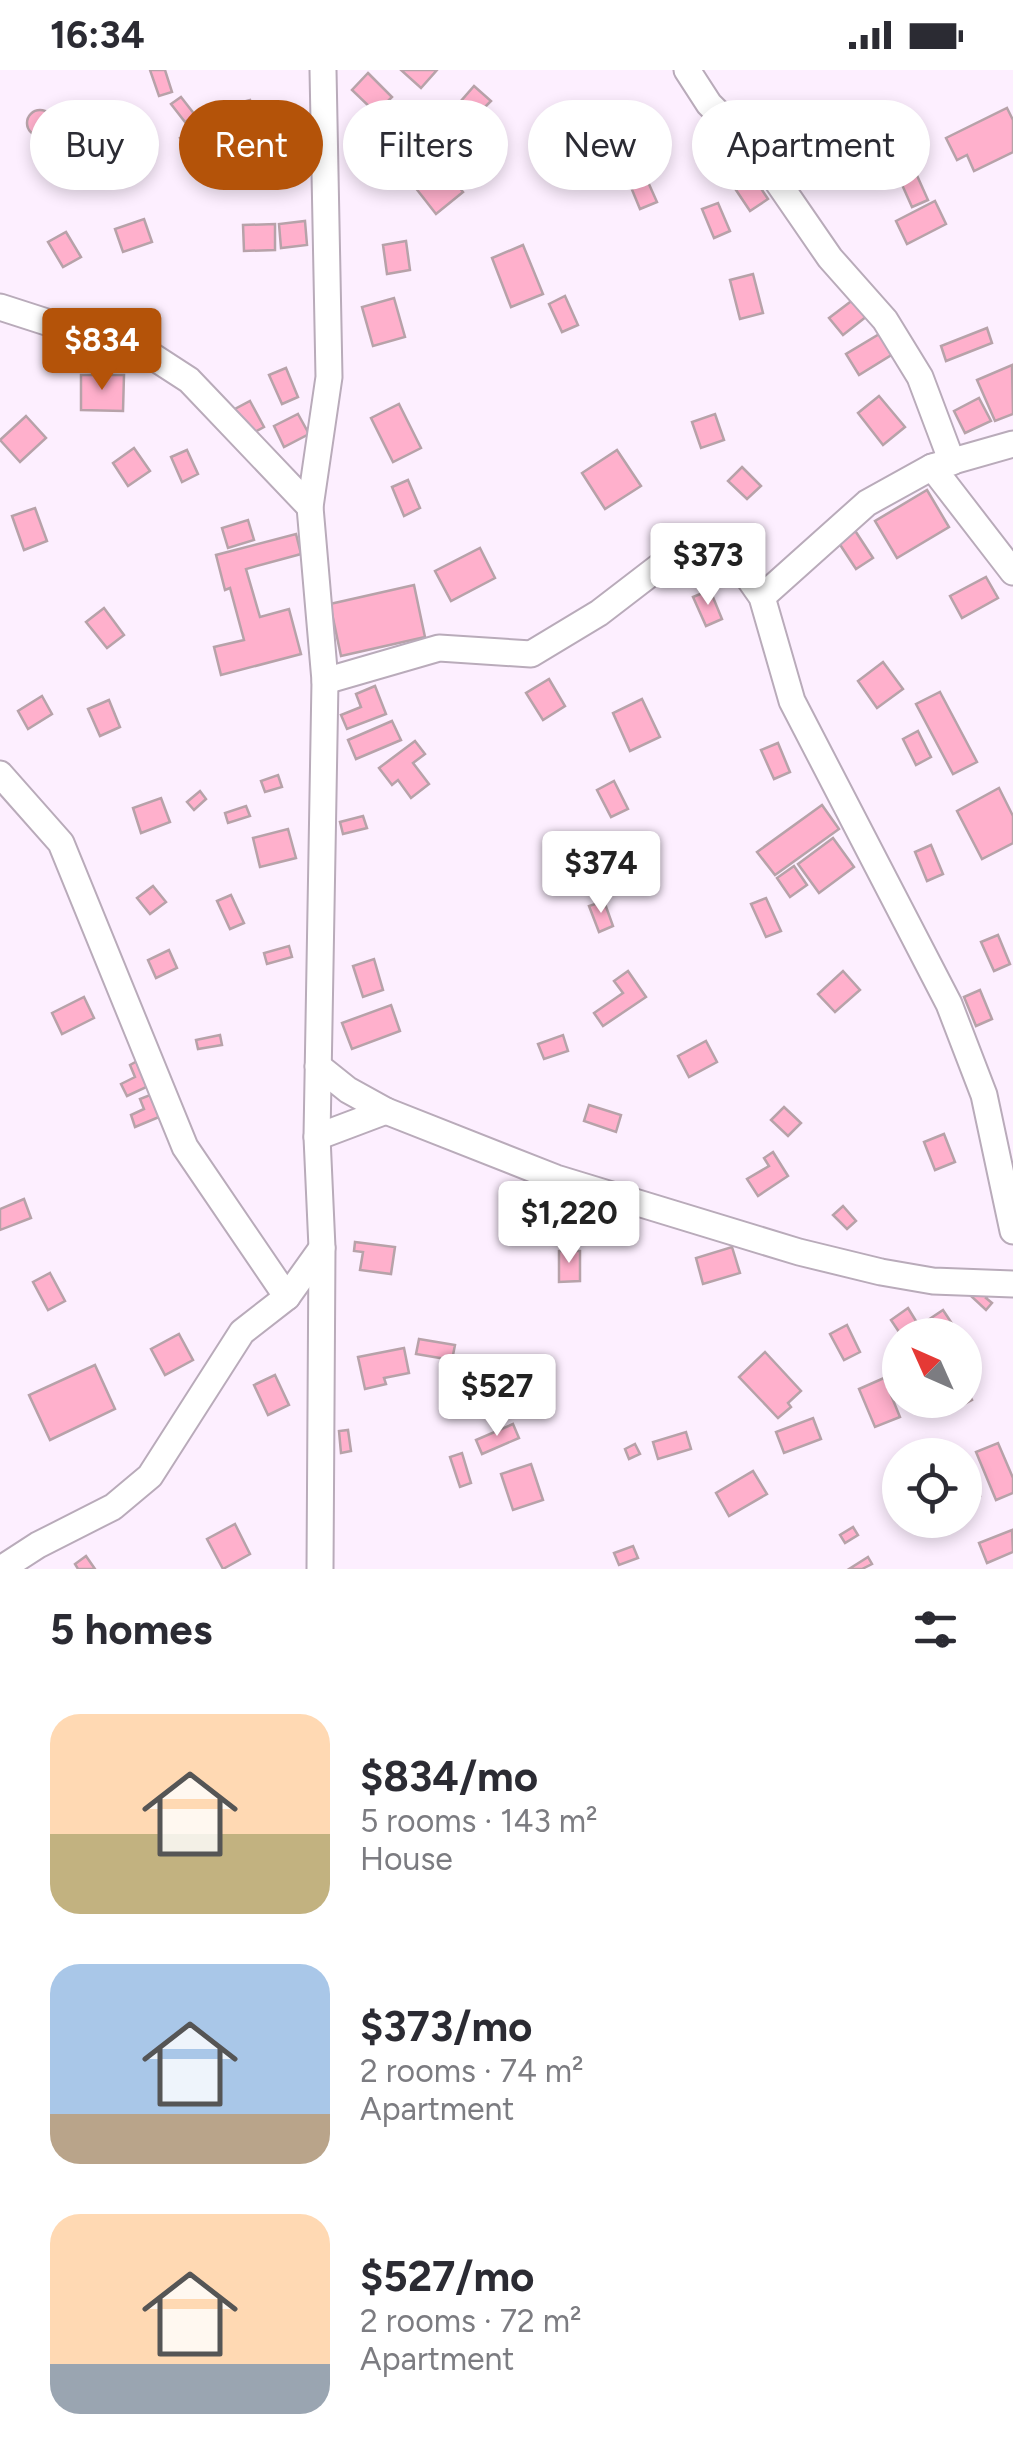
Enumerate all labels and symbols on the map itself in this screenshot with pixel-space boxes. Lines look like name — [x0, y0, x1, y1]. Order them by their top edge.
pin: $834 — [43, 308, 161, 393]
pin: $373 — [649, 523, 767, 608]
pin: $374 — [542, 831, 660, 916]
pin: $1,220 — [488, 1181, 650, 1266]
north arrow — [882, 1318, 982, 1418]
pin: $527 — [438, 1354, 556, 1439]

